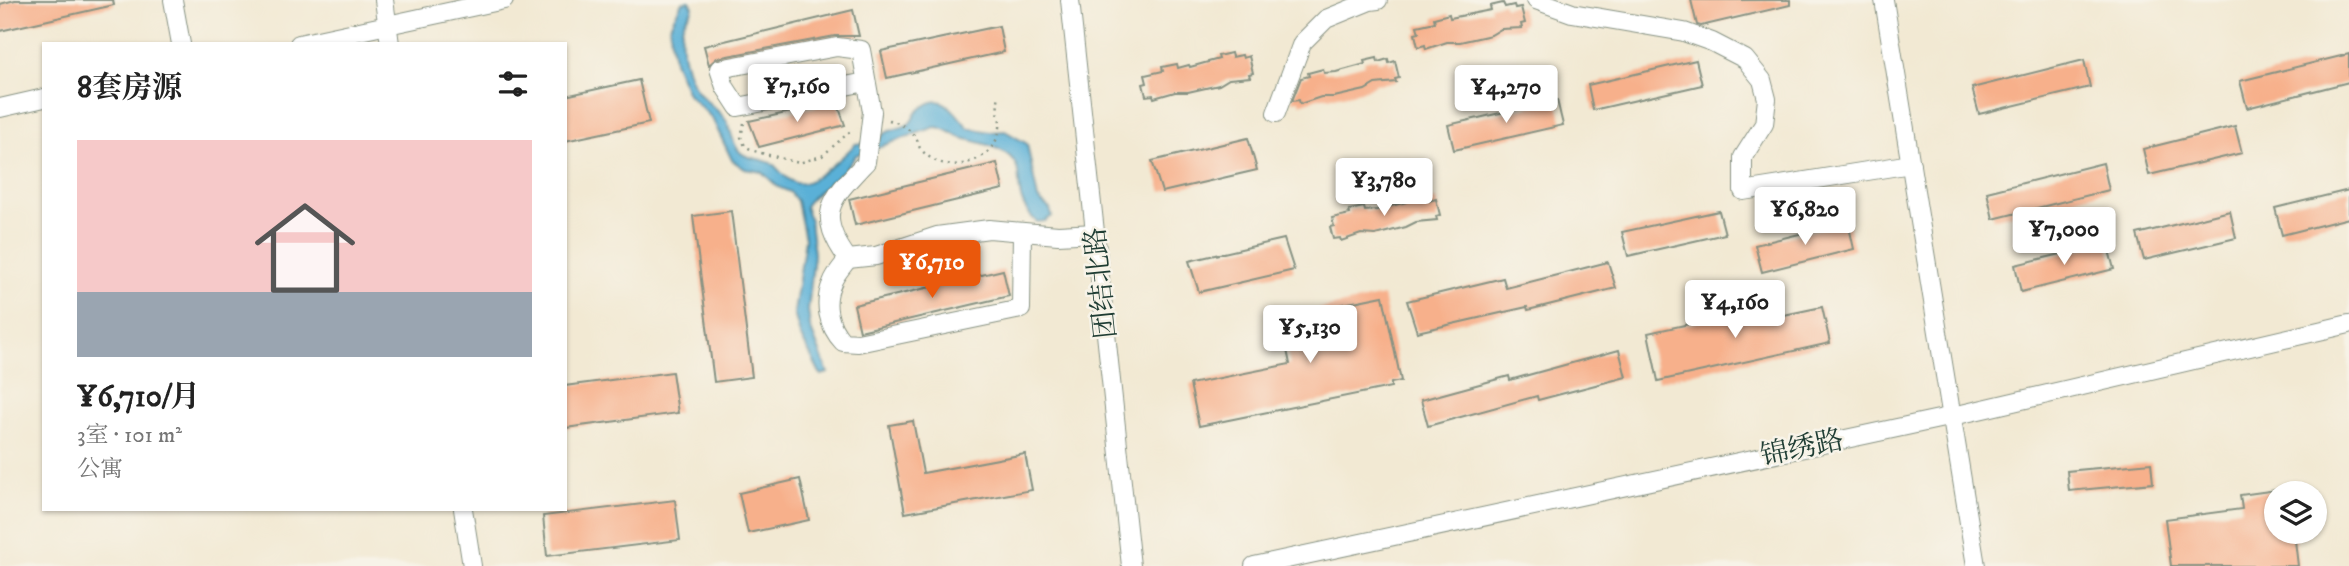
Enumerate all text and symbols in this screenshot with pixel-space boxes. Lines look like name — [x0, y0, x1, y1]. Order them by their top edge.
pin: ¥7,160 — [740, 64, 854, 124]
icon: filters — [494, 65, 532, 103]
pin: ¥4,270 — [1449, 66, 1563, 125]
text: 8套房源 — [77, 70, 182, 107]
text: ¥7,160 — [764, 72, 830, 101]
text: ¥4,270 — [1471, 73, 1541, 102]
pin: ¥3,780 — [1327, 158, 1441, 218]
text: ¥3,780 — [1352, 166, 1416, 195]
icon: home — [242, 185, 368, 311]
pin: ¥6,820 — [1748, 188, 1862, 247]
text: ¥6,820 — [1771, 195, 1839, 224]
pin: ¥7,000 — [2007, 208, 2121, 267]
text: ¥7,000 — [2029, 215, 2099, 244]
street label: 团结北路 — [1078, 225, 1124, 341]
pin: ¥6,710 — [875, 240, 989, 300]
text: ¥6,710 — [899, 248, 965, 277]
pin: ¥4,160 — [1678, 280, 1792, 340]
text: ¥4,160 — [1701, 288, 1769, 317]
pin: ¥5,130 — [1253, 306, 1367, 365]
text: ¥5,130 — [1279, 313, 1341, 342]
text: ¥6,710/月 — [77, 379, 200, 416]
text: 3室 · 101 m² — [77, 421, 182, 450]
street label: 锦绣路 — [1757, 422, 1847, 474]
text: 公寓 — [77, 455, 123, 484]
map controls — [2264, 481, 2327, 544]
button: layers — [2264, 481, 2327, 544]

